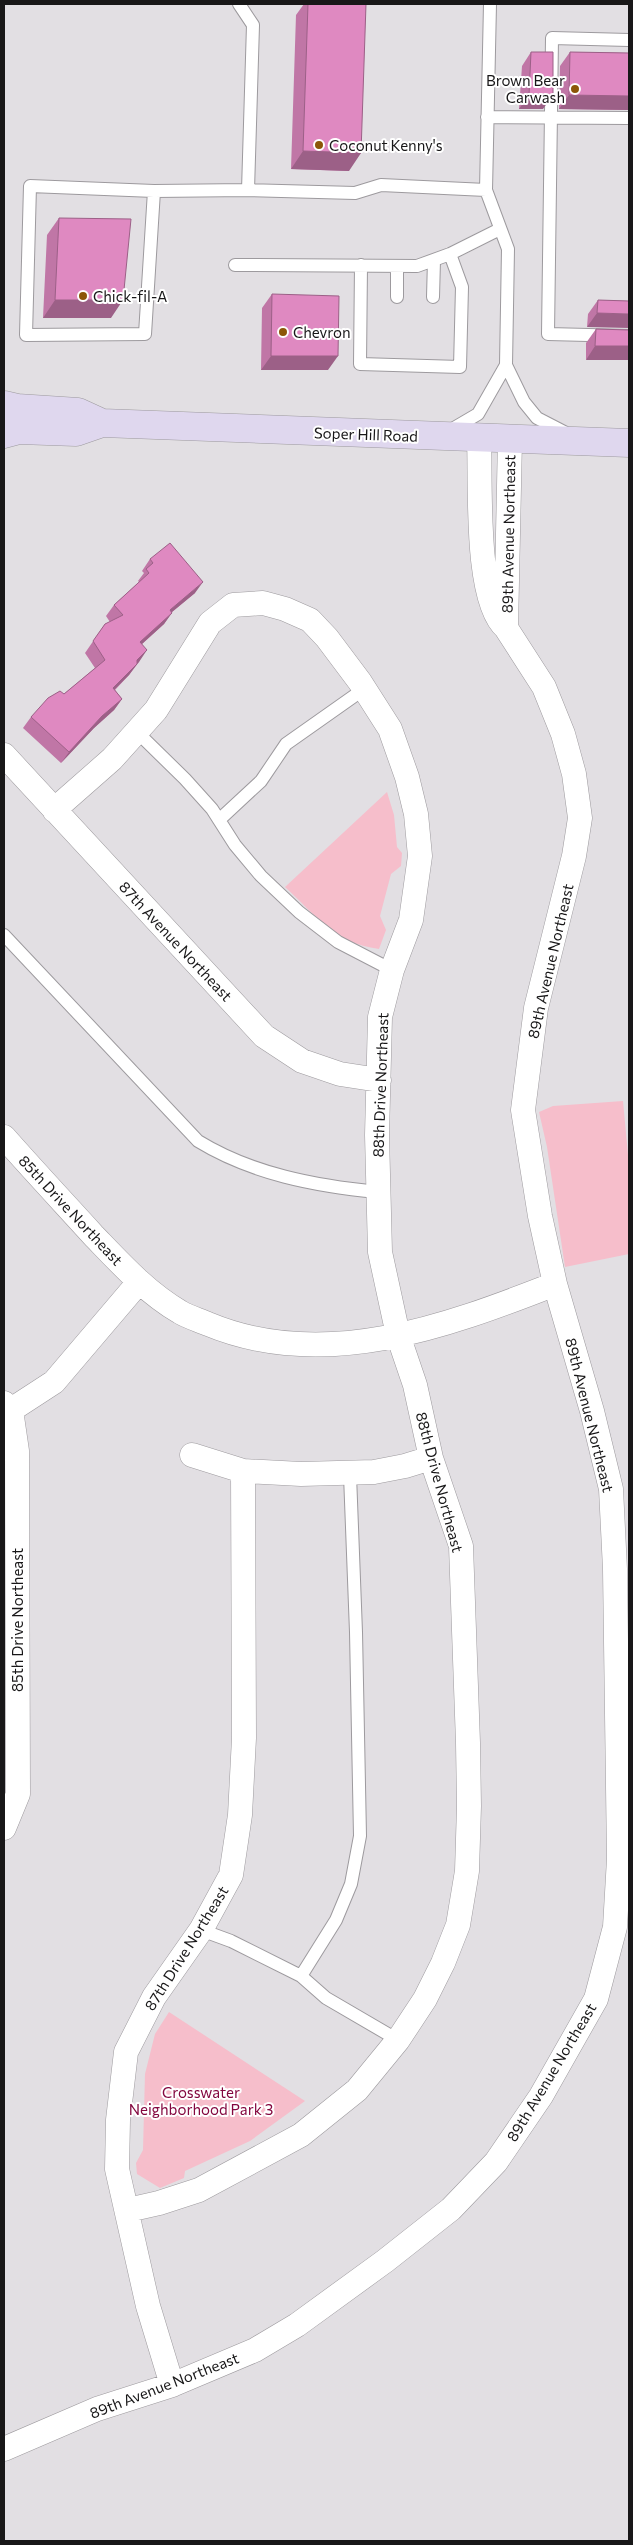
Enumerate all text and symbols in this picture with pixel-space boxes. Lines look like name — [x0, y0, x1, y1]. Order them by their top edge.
place label: Brown Bear Carwash — [486, 71, 565, 106]
marker: Brown Bear Carwash — [569, 83, 581, 95]
place label: Coconut Kenny's — [329, 136, 443, 154]
marker: Coconut Kenny's — [313, 139, 325, 151]
place label: Chick-fil-A — [93, 287, 167, 305]
marker: Chick-fil-A — [77, 290, 89, 302]
place label: Chevron — [293, 323, 351, 341]
marker: Chevron — [277, 326, 289, 338]
street label: Soper Hill Road — [314, 423, 418, 445]
street label: 89th Avenue Northeast — [498, 455, 518, 613]
street label: 87th Avenue Northeast — [116, 877, 236, 1005]
street label: 89th Avenue Northeast — [523, 882, 577, 1040]
street label: 88th Drive Northeast — [368, 1012, 392, 1158]
street label: 85th Drive Northeast — [15, 1151, 127, 1269]
street label: 89th Avenue Northeast — [562, 1336, 618, 1494]
street label: 88th Drive Northeast — [413, 1410, 467, 1554]
street label: 85th Drive Northeast — [8, 1548, 26, 1692]
street label: 87th Drive Northeast — [140, 1882, 232, 2014]
street label: 89th Avenue Northeast — [502, 1999, 600, 2145]
park label: Crosswater Neighborhood Park 3 — [129, 2083, 273, 2118]
street label: 89th Avenue Northeast — [87, 2348, 241, 2422]

